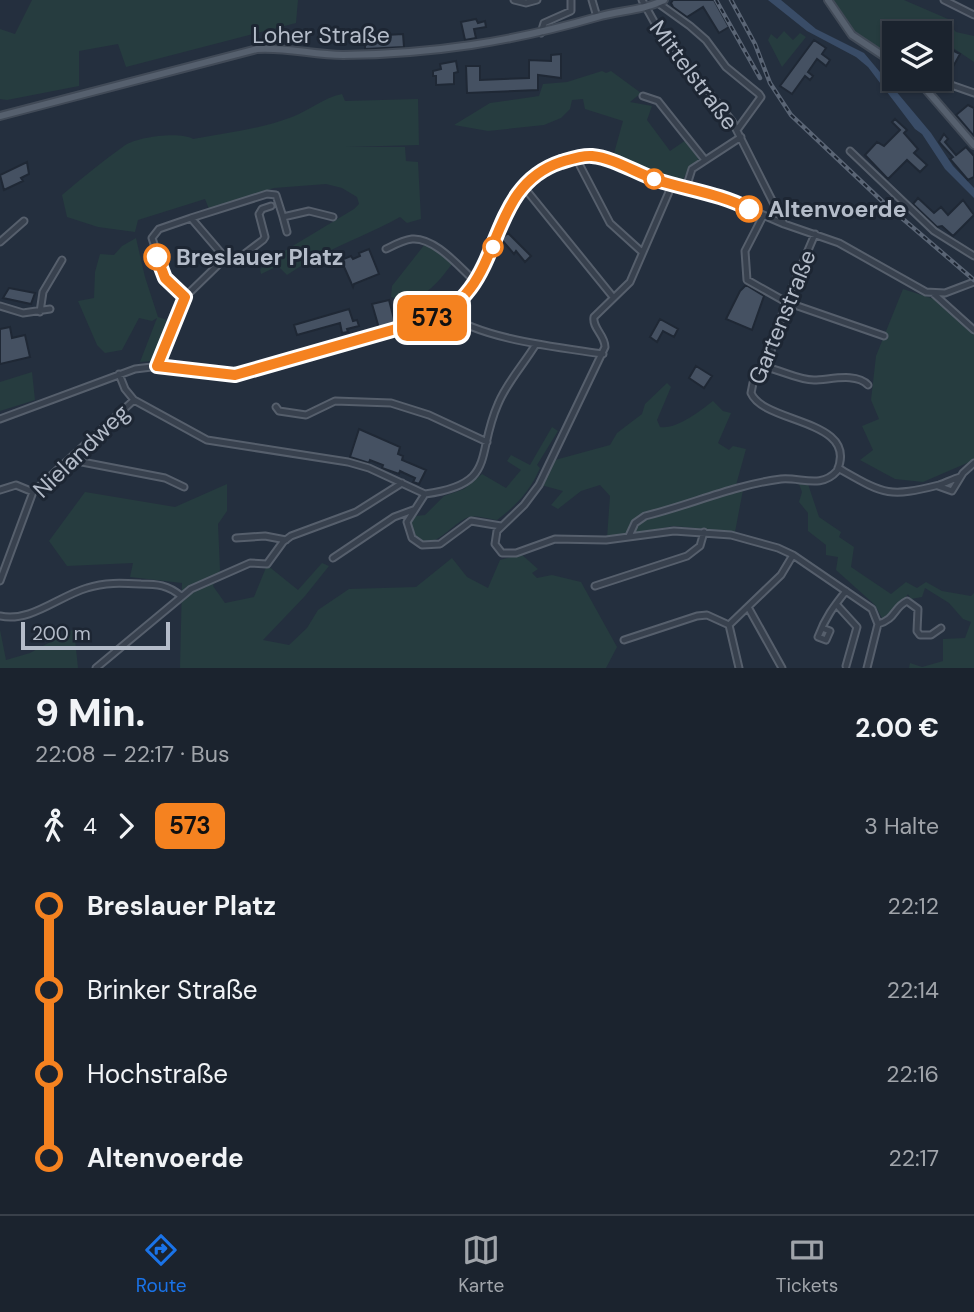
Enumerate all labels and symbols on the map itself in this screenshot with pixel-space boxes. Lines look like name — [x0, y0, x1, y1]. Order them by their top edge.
street label: Mittelstraße — [643, 14, 745, 136]
street label: Loher Straße — [252, 20, 390, 50]
unlabelled marker — [644, 169, 664, 189]
place label: Altenvoerde — [768, 194, 907, 224]
marker: Altenvoerde — [736, 196, 762, 222]
unlabelled marker — [483, 237, 503, 257]
place label: Breslauer Platz — [176, 242, 343, 272]
marker: Breslauer Platz — [144, 244, 170, 270]
street label: Gartenstraße — [741, 245, 823, 389]
line badge: 573 — [392, 295, 472, 341]
street label: Nielandweg — [26, 397, 136, 504]
scale bar — [21, 619, 170, 651]

